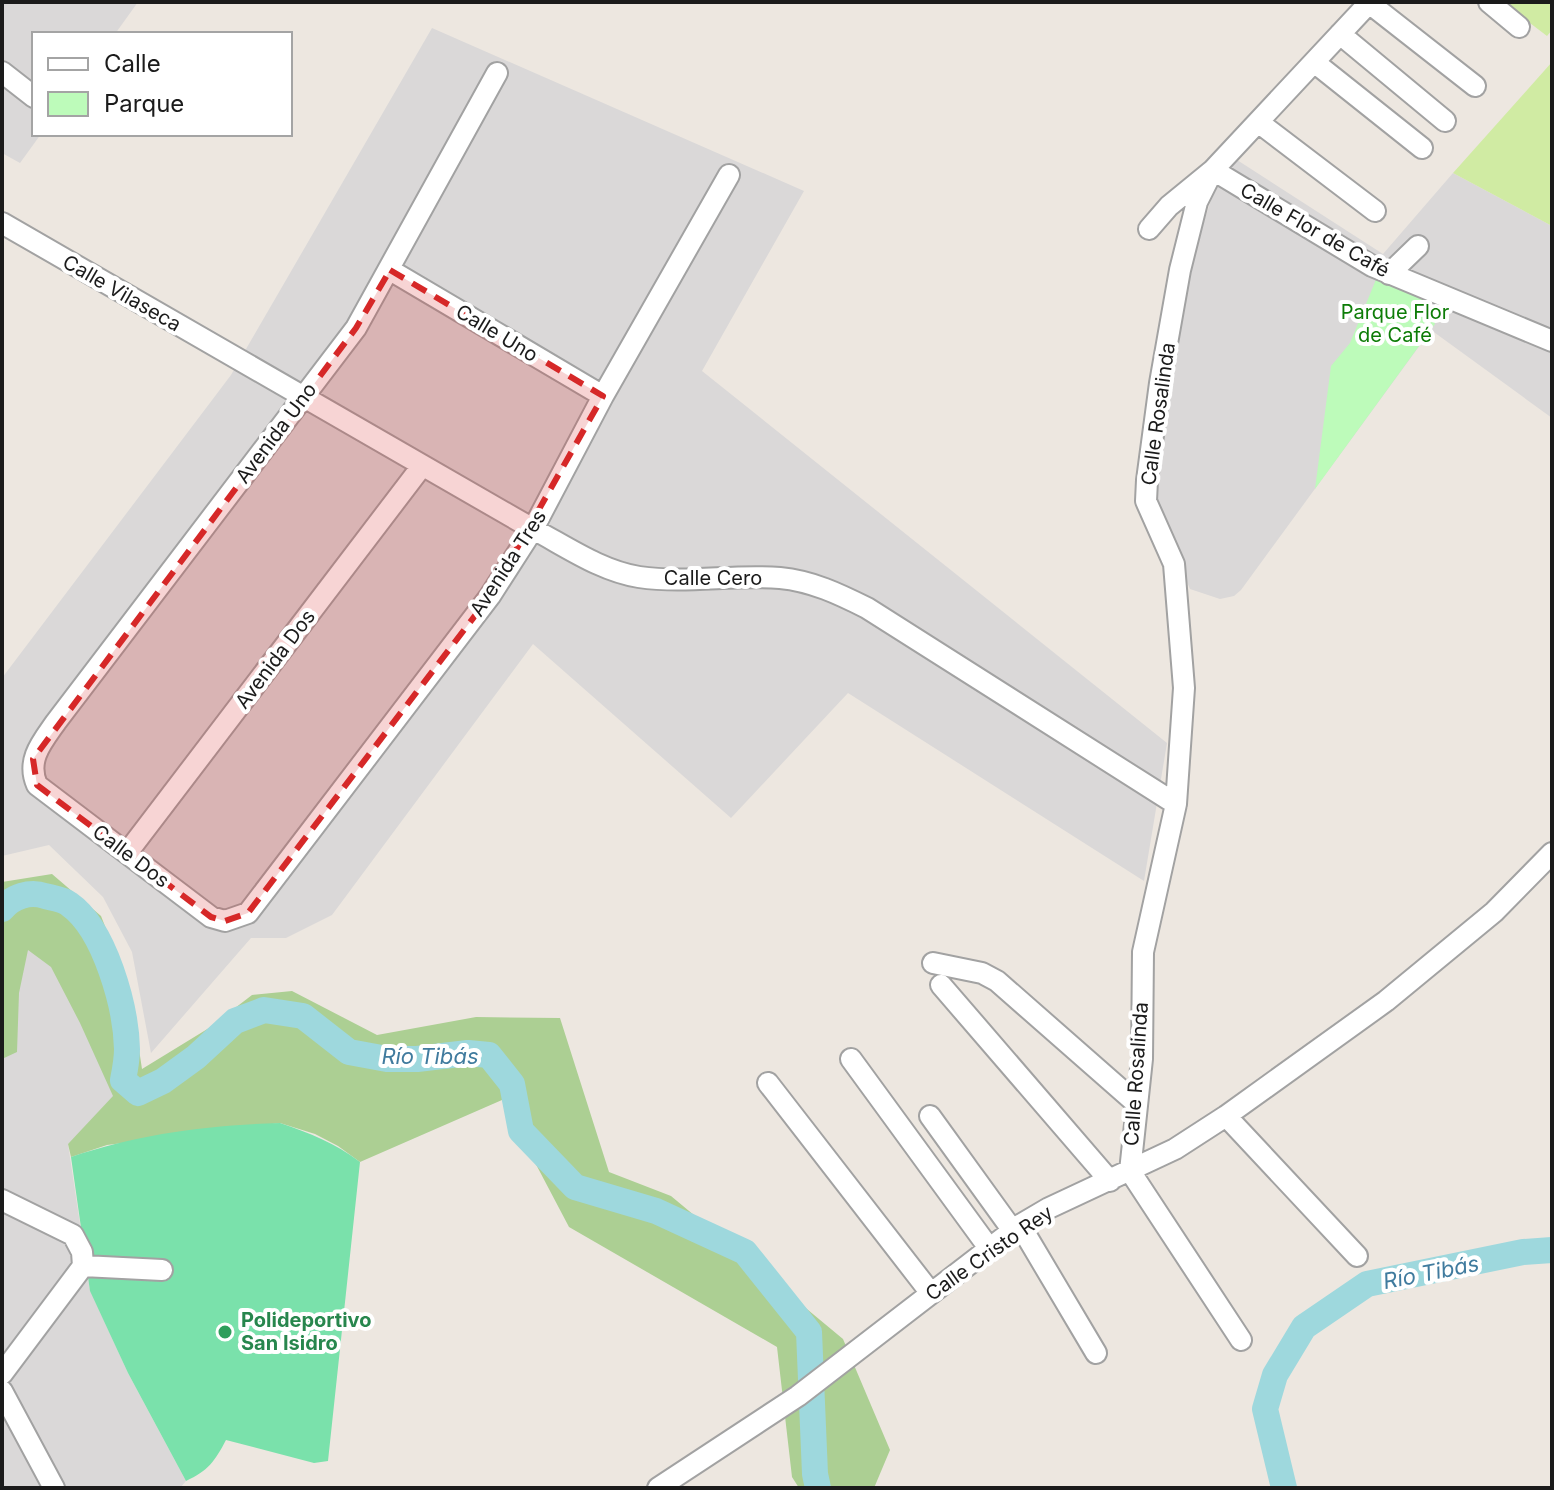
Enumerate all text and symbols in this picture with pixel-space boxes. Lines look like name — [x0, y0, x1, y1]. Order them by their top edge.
legend — [32, 32, 292, 136]
text: Calle — [104, 49, 161, 78]
text: Parque — [104, 89, 184, 118]
street label: Calle Flor de Café — [1236, 177, 1394, 283]
street label: Calle Vilaseca — [59, 249, 185, 337]
street label: Calle Uno — [452, 299, 542, 367]
park label: Parque Flor de Café — [1341, 300, 1450, 347]
street label: Calle Rosalinda — [1136, 341, 1180, 487]
street label: Avenida Uno — [230, 378, 322, 488]
street label: Avenida Tres — [465, 505, 551, 621]
street label: Calle Cero — [664, 566, 762, 590]
street label: Avenida Dos — [230, 605, 320, 713]
street label: Calle Dos — [88, 819, 174, 893]
street label: Calle Rosalinda — [1119, 1001, 1153, 1147]
water label: Río Tibás — [381, 1043, 479, 1069]
street label: Calle Cristo Rey — [921, 1200, 1057, 1306]
water label: Río Tibás — [1381, 1250, 1481, 1294]
place label: Polideportivo San Isidro — [241, 1308, 371, 1355]
marker: Polideportivo San Isidro — [216, 1323, 234, 1341]

